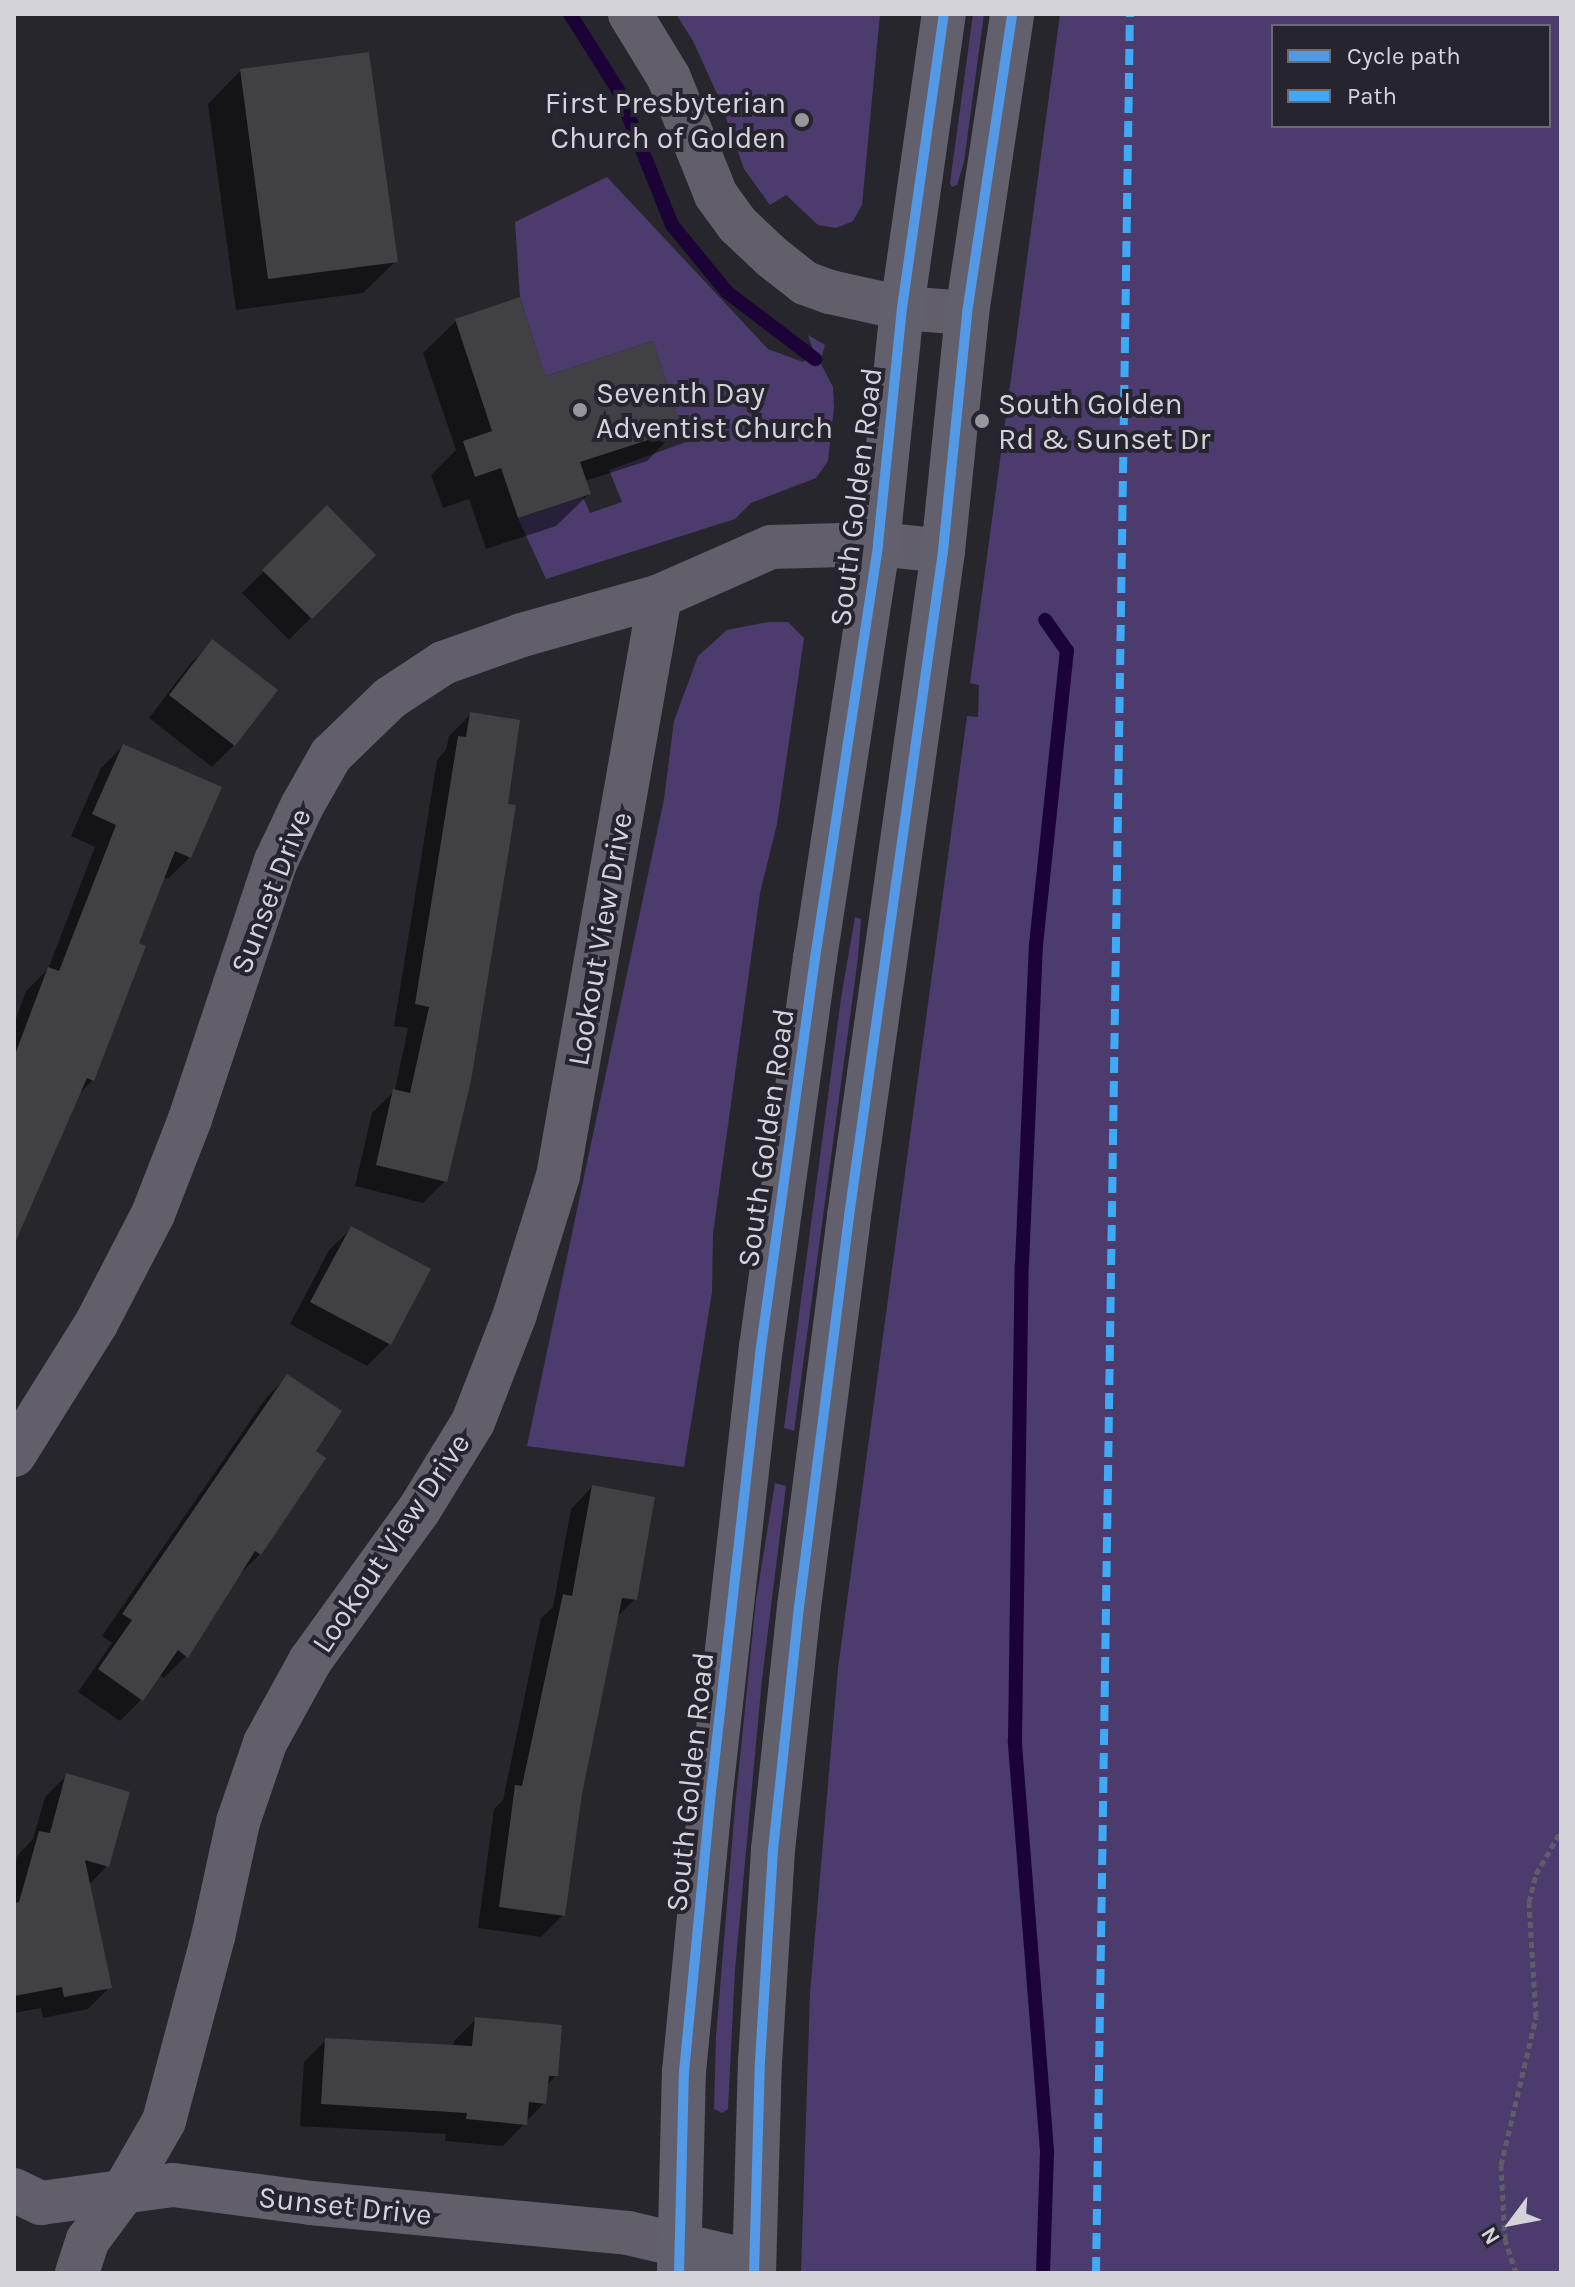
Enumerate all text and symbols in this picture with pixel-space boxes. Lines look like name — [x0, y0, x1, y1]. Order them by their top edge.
legend — [1271, 24, 1551, 128]
text: Cycle path — [1347, 42, 1461, 70]
text: Path — [1347, 82, 1397, 110]
place label: First Presbyterian Church of Golden — [545, 85, 786, 156]
marker: First Presbyterian Church of Golden — [793, 111, 811, 129]
street label: South Golden Road — [822, 365, 890, 629]
place label: Seventh Day Adventist Church — [596, 375, 833, 446]
place label: South Golden Rd & Sunset Dr — [998, 386, 1210, 456]
marker: Seventh Day Adventist Church — [571, 401, 589, 419]
marker: South Golden Rd & Sunset Dr — [973, 412, 991, 430]
street label: Sunset Drive — [223, 803, 319, 979]
street label: Lookout View Drive — [560, 809, 640, 1069]
street label: South Golden Road — [730, 1006, 802, 1270]
street label: Lookout View Drive — [304, 1426, 478, 1660]
street label: South Golden Road — [658, 1650, 722, 1914]
street label: Sunset Drive — [257, 2179, 433, 2233]
north arrow — [1471, 2183, 1551, 2263]
text: N — [1475, 2222, 1506, 2249]

